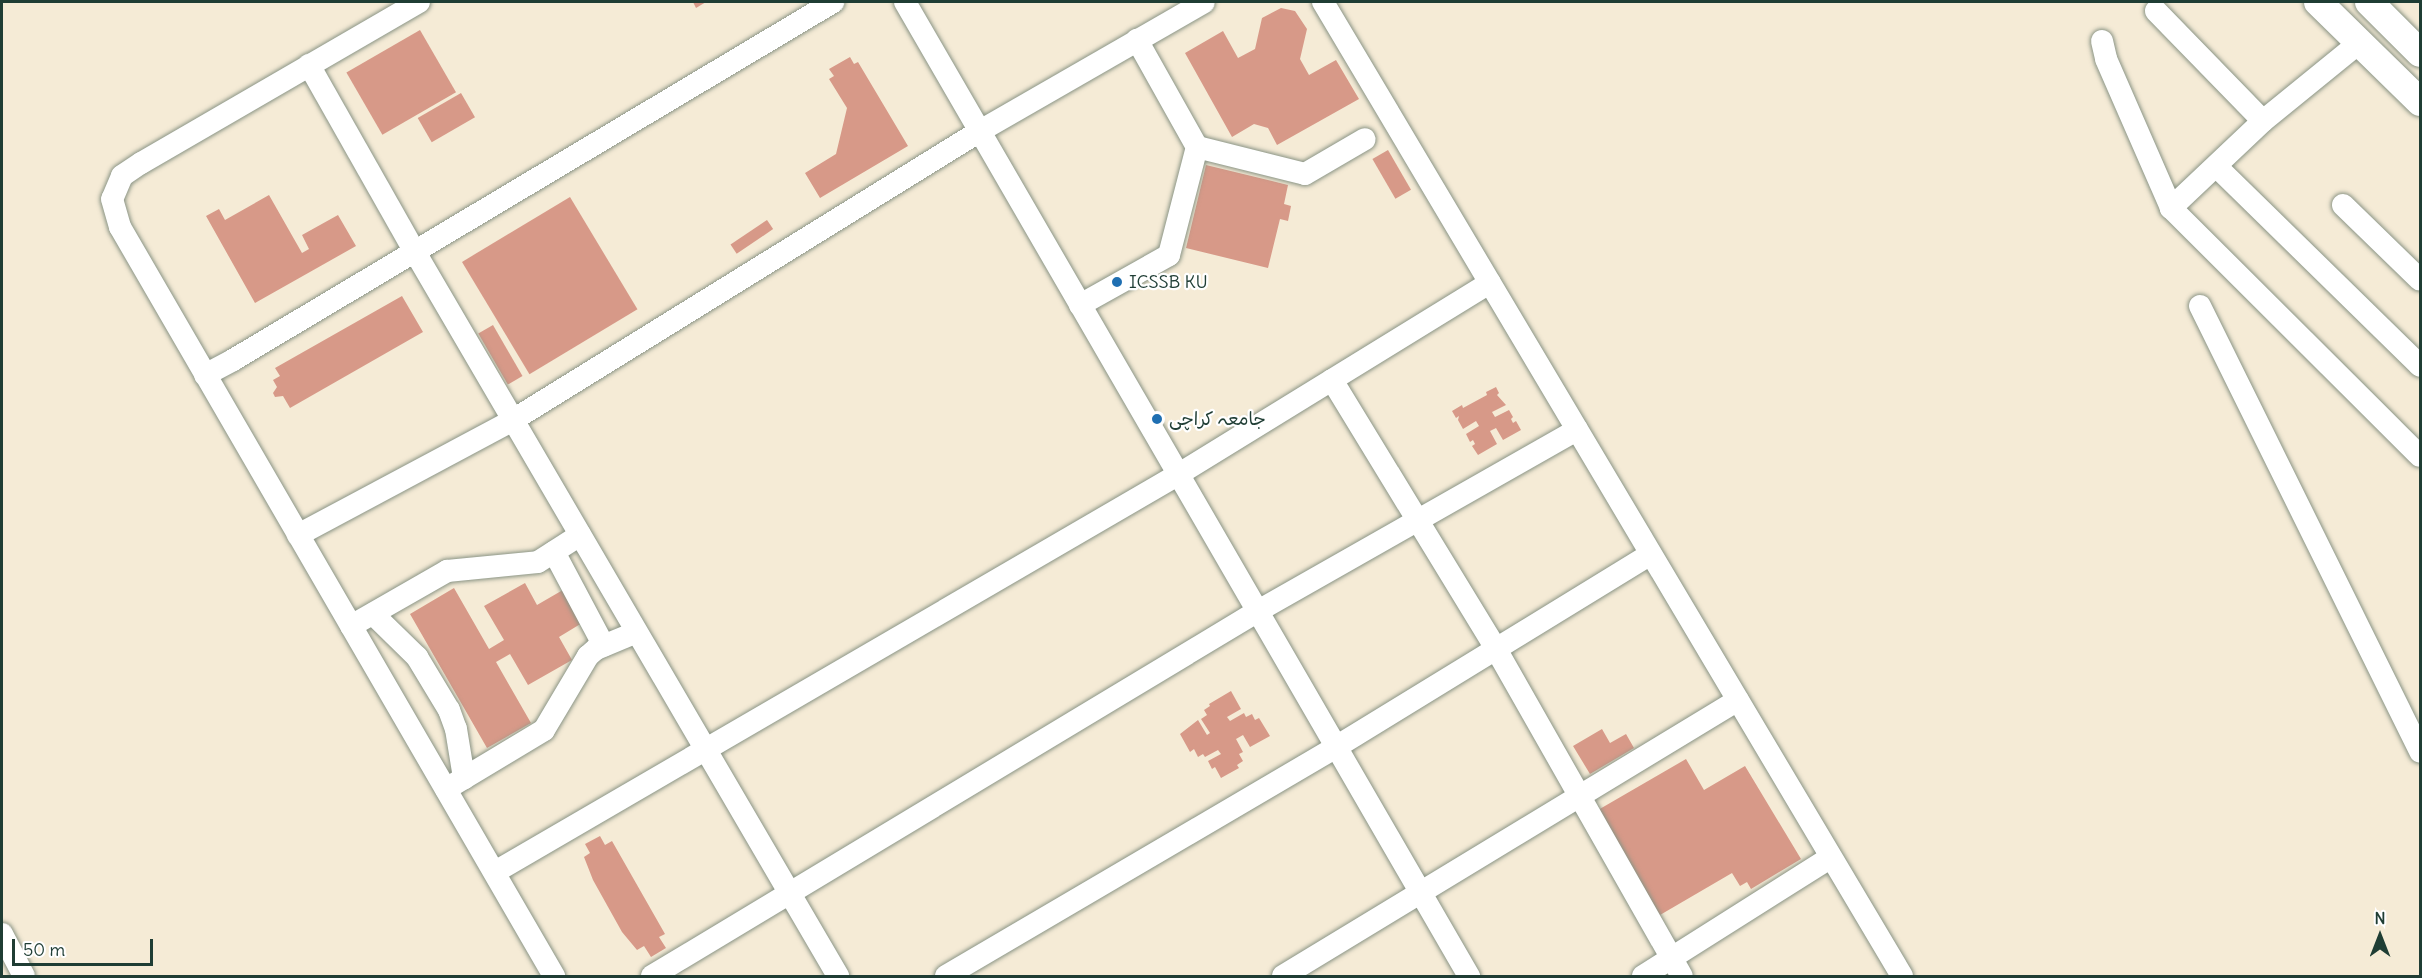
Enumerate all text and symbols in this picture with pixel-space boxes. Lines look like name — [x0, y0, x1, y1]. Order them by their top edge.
place label: ICSSB KU — [1129, 271, 1208, 293]
marker: ICSSB KU — [1110, 275, 1124, 289]
place label: جامعہ کراچی — [1169, 408, 1266, 430]
marker: جامعہ کراچی — [1150, 412, 1164, 426]
north arrow — [2350, 906, 2410, 966]
text: N — [2374, 908, 2386, 928]
scale bar — [15, 927, 156, 965]
text: 50 m — [23, 938, 65, 961]

